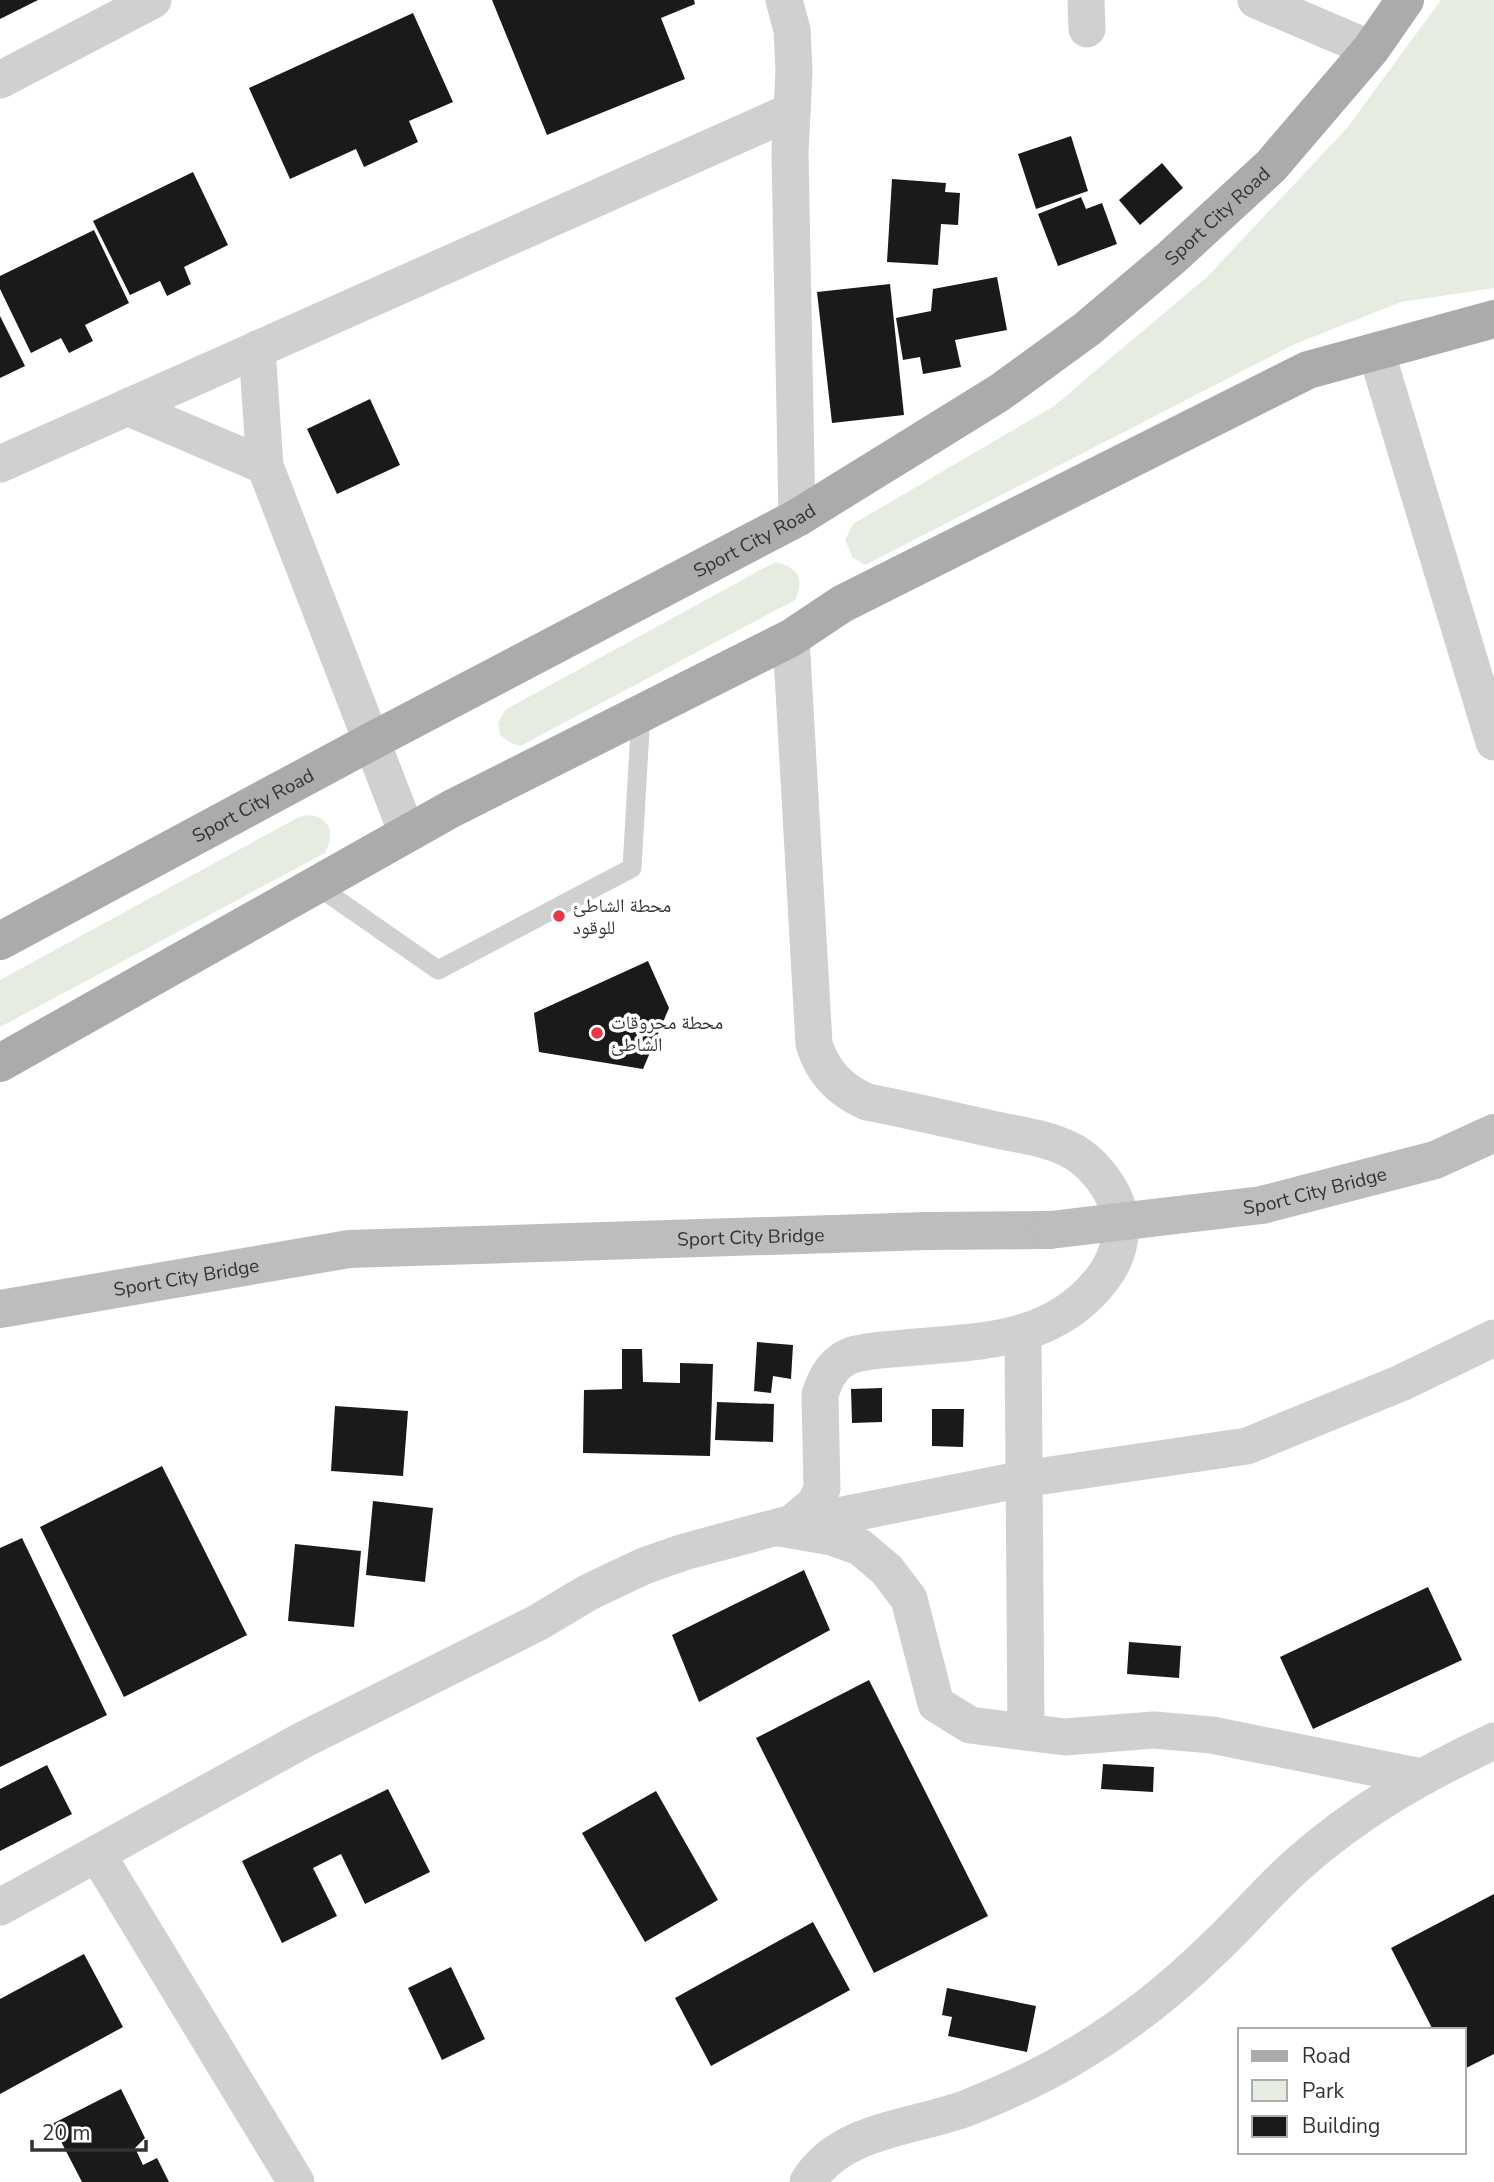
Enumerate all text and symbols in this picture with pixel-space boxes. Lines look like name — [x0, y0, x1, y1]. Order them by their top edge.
street label: Sport City Road — [1159, 161, 1276, 272]
street label: Sport City Road — [689, 498, 821, 584]
street label: Sport City Road — [188, 763, 319, 849]
place label: محطة الشاطئ للوقود — [573, 893, 671, 941]
marker: محطة الشاطئ للوقود — [551, 908, 567, 924]
place label: محطة محروقات الشاطئ — [611, 1010, 723, 1058]
marker: محطة محروقات الشاطئ — [589, 1025, 605, 1041]
street label: Sport City Bridge — [1242, 1161, 1390, 1221]
street label: Sport City Bridge — [677, 1222, 825, 1253]
street label: Sport City Bridge — [112, 1253, 261, 1303]
legend — [1238, 2028, 1466, 2154]
text: Road — [1302, 2042, 1351, 2070]
text: Park — [1302, 2077, 1344, 2105]
scale bar — [32, 2108, 145, 2152]
text: Building — [1302, 2112, 1380, 2140]
text: 20 m — [42, 2119, 91, 2147]

